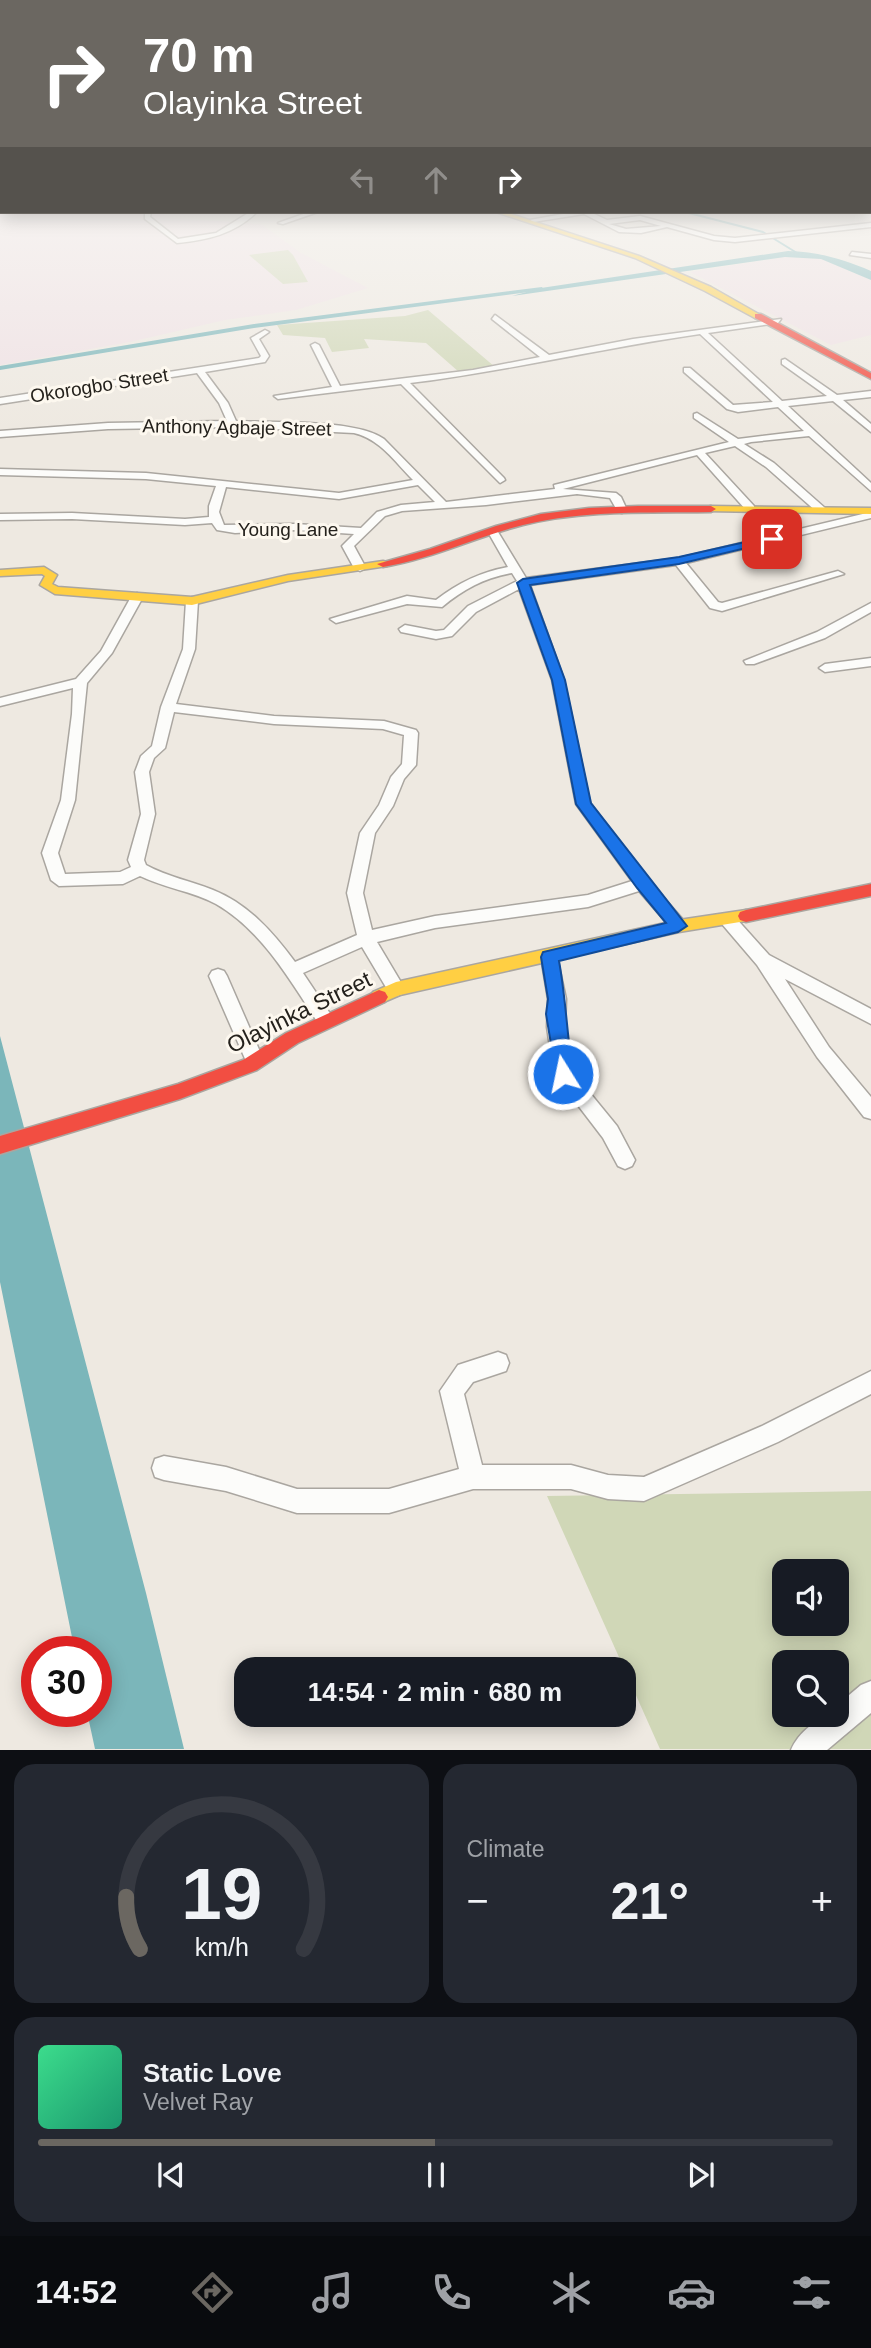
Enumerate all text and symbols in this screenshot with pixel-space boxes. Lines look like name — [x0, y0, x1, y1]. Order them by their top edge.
icon: right — [28, 28, 119, 119]
text: 70 m — [143, 28, 255, 82]
text: Olayinka Street — [143, 85, 362, 121]
icon: left — [344, 161, 382, 199]
icon: ahead — [417, 161, 455, 199]
icon: right — [490, 161, 528, 199]
street label: Okorogbo Street — [29, 364, 170, 407]
street label: Anthony Agbaje Street — [142, 415, 332, 440]
pin — [742, 509, 802, 569]
street label: Young Lane — [238, 519, 338, 540]
icon: arrive — [753, 520, 791, 558]
street label: Olayinka Street — [223, 966, 376, 1058]
position arrow — [526, 1037, 600, 1111]
map controls — [772, 1559, 849, 1727]
button: sound — [772, 1559, 849, 1636]
speed limit sign: 30 — [21, 1636, 112, 1727]
button: search — [772, 1650, 849, 1727]
text: 14:54 · 2 min · 680 m — [308, 1677, 562, 1707]
text: Climate — [467, 1836, 544, 1862]
text: 19 — [181, 1854, 262, 1935]
text: 21° — [610, 1872, 689, 1930]
text: − — [467, 1880, 489, 1922]
text: + — [811, 1880, 833, 1922]
text: km/h — [194, 1933, 248, 1961]
text: Static Love — [143, 2058, 282, 2088]
text: Velvet Ray — [143, 2089, 253, 2115]
icon: previous — [152, 2156, 190, 2194]
icon: pause — [417, 2156, 455, 2194]
icon: next — [682, 2156, 720, 2194]
icon: directions — [188, 2268, 237, 2317]
icon: music — [308, 2268, 357, 2317]
icon: phone — [427, 2268, 476, 2317]
icon: climate — [547, 2268, 596, 2317]
icon: car — [667, 2268, 716, 2317]
icon: filters — [787, 2268, 836, 2317]
text: 14:52 — [35, 2274, 117, 2310]

